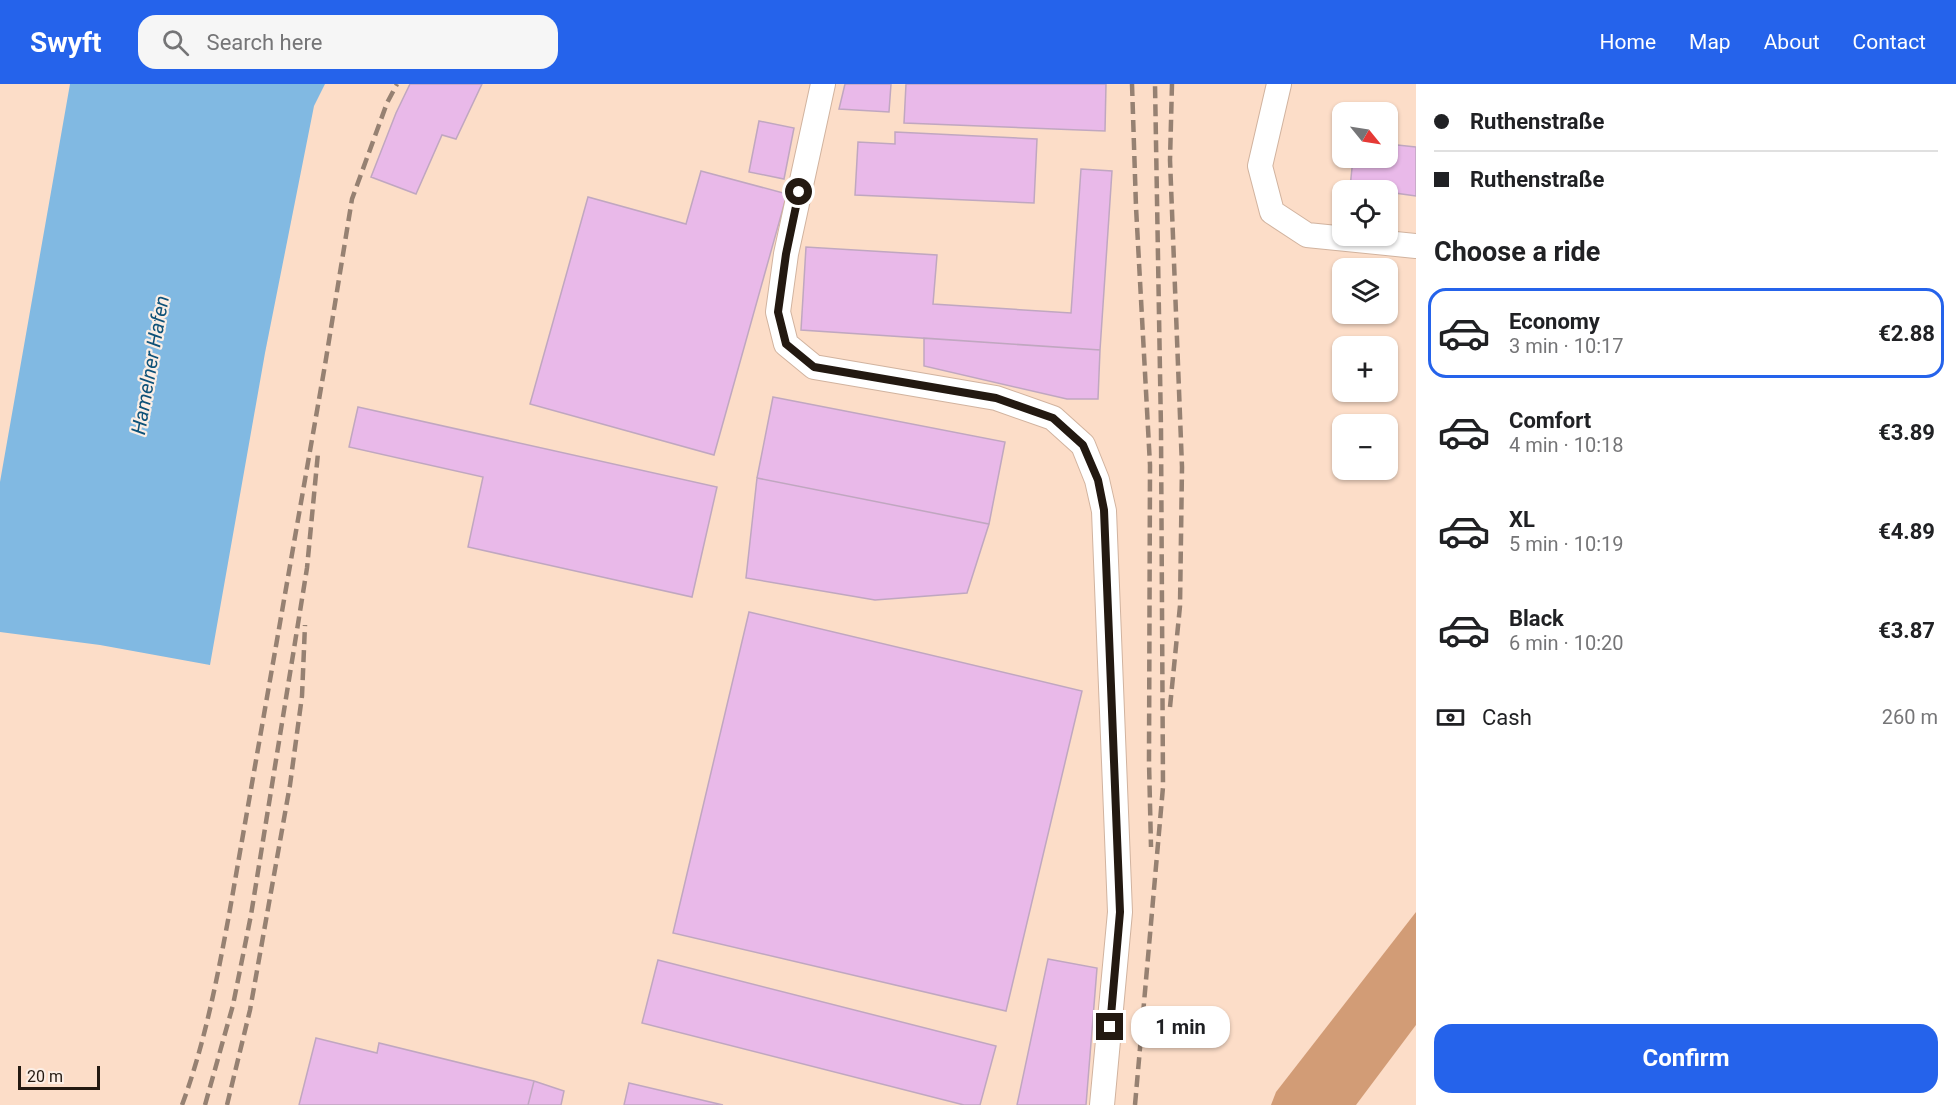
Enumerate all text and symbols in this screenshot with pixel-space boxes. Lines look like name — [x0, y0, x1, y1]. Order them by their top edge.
search box — [138, 15, 558, 69]
text: Swyft — [30, 26, 102, 59]
icon: search — [159, 26, 192, 59]
text: Search here — [207, 30, 322, 55]
text: Home — [1600, 30, 1656, 54]
text: Map — [1689, 30, 1731, 54]
text: About — [1764, 30, 1820, 54]
text: Contact — [1853, 30, 1926, 54]
north arrow — [1332, 102, 1398, 168]
map controls — [1332, 102, 1398, 480]
text: Ruthenstraße — [1470, 109, 1604, 134]
text: Ruthenstraße — [1470, 167, 1604, 192]
route start — [785, 178, 812, 205]
button: locate — [1332, 180, 1398, 246]
text: Choose a ride — [1434, 236, 1600, 268]
button: layers — [1332, 258, 1398, 324]
water label: Hamelner Hafen — [126, 294, 174, 436]
icon: car — [1437, 306, 1491, 360]
text: Economy — [1509, 309, 1600, 334]
text: €2.88 — [1878, 321, 1935, 346]
text: 3 min · 10:17 — [1509, 334, 1624, 358]
button: + — [1332, 336, 1398, 402]
icon: car — [1437, 405, 1491, 459]
text: Comfort — [1509, 408, 1591, 433]
button: − — [1332, 414, 1398, 480]
text: €3.89 — [1878, 420, 1935, 445]
text: 4 min · 10:18 — [1509, 433, 1624, 457]
icon: car — [1437, 504, 1491, 558]
text: XL — [1509, 507, 1535, 532]
text: €4.89 — [1878, 519, 1935, 544]
text: 5 min · 10:19 — [1509, 532, 1624, 556]
icon: car — [1437, 603, 1491, 657]
text: Black — [1509, 606, 1564, 631]
text: €3.87 — [1878, 618, 1935, 643]
text: 6 min · 10:20 — [1509, 631, 1624, 655]
icon: cash — [1434, 701, 1467, 734]
text: Cash — [1482, 705, 1532, 730]
text: 260 m — [1882, 705, 1938, 729]
callout: 1 min — [1131, 1006, 1230, 1048]
route end — [1096, 1013, 1123, 1040]
text: 1 min — [1155, 1015, 1206, 1039]
button: Confirm — [1434, 1024, 1938, 1093]
scale bar — [18, 1063, 100, 1090]
text: 20 m — [27, 1067, 63, 1086]

